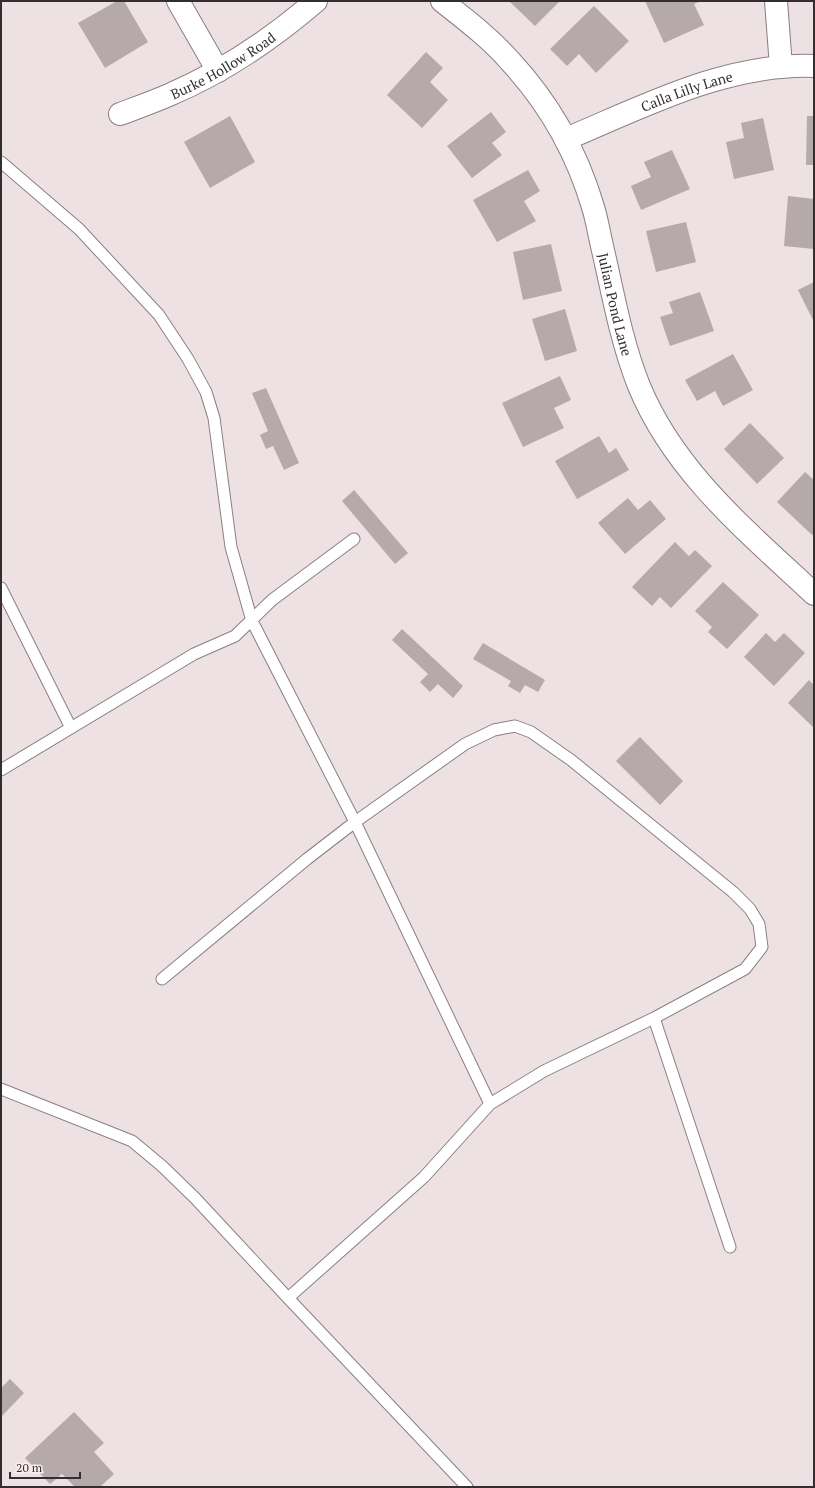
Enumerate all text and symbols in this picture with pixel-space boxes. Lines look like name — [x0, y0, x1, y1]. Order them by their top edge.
street label: Burke Hollow Road — [167, 27, 279, 103]
street label: Calla Lilly Lane — [638, 66, 734, 115]
street label: Julian Pond Lane — [594, 251, 637, 358]
scale bar — [10, 1454, 80, 1480]
text: 20 m — [16, 1460, 43, 1475]

